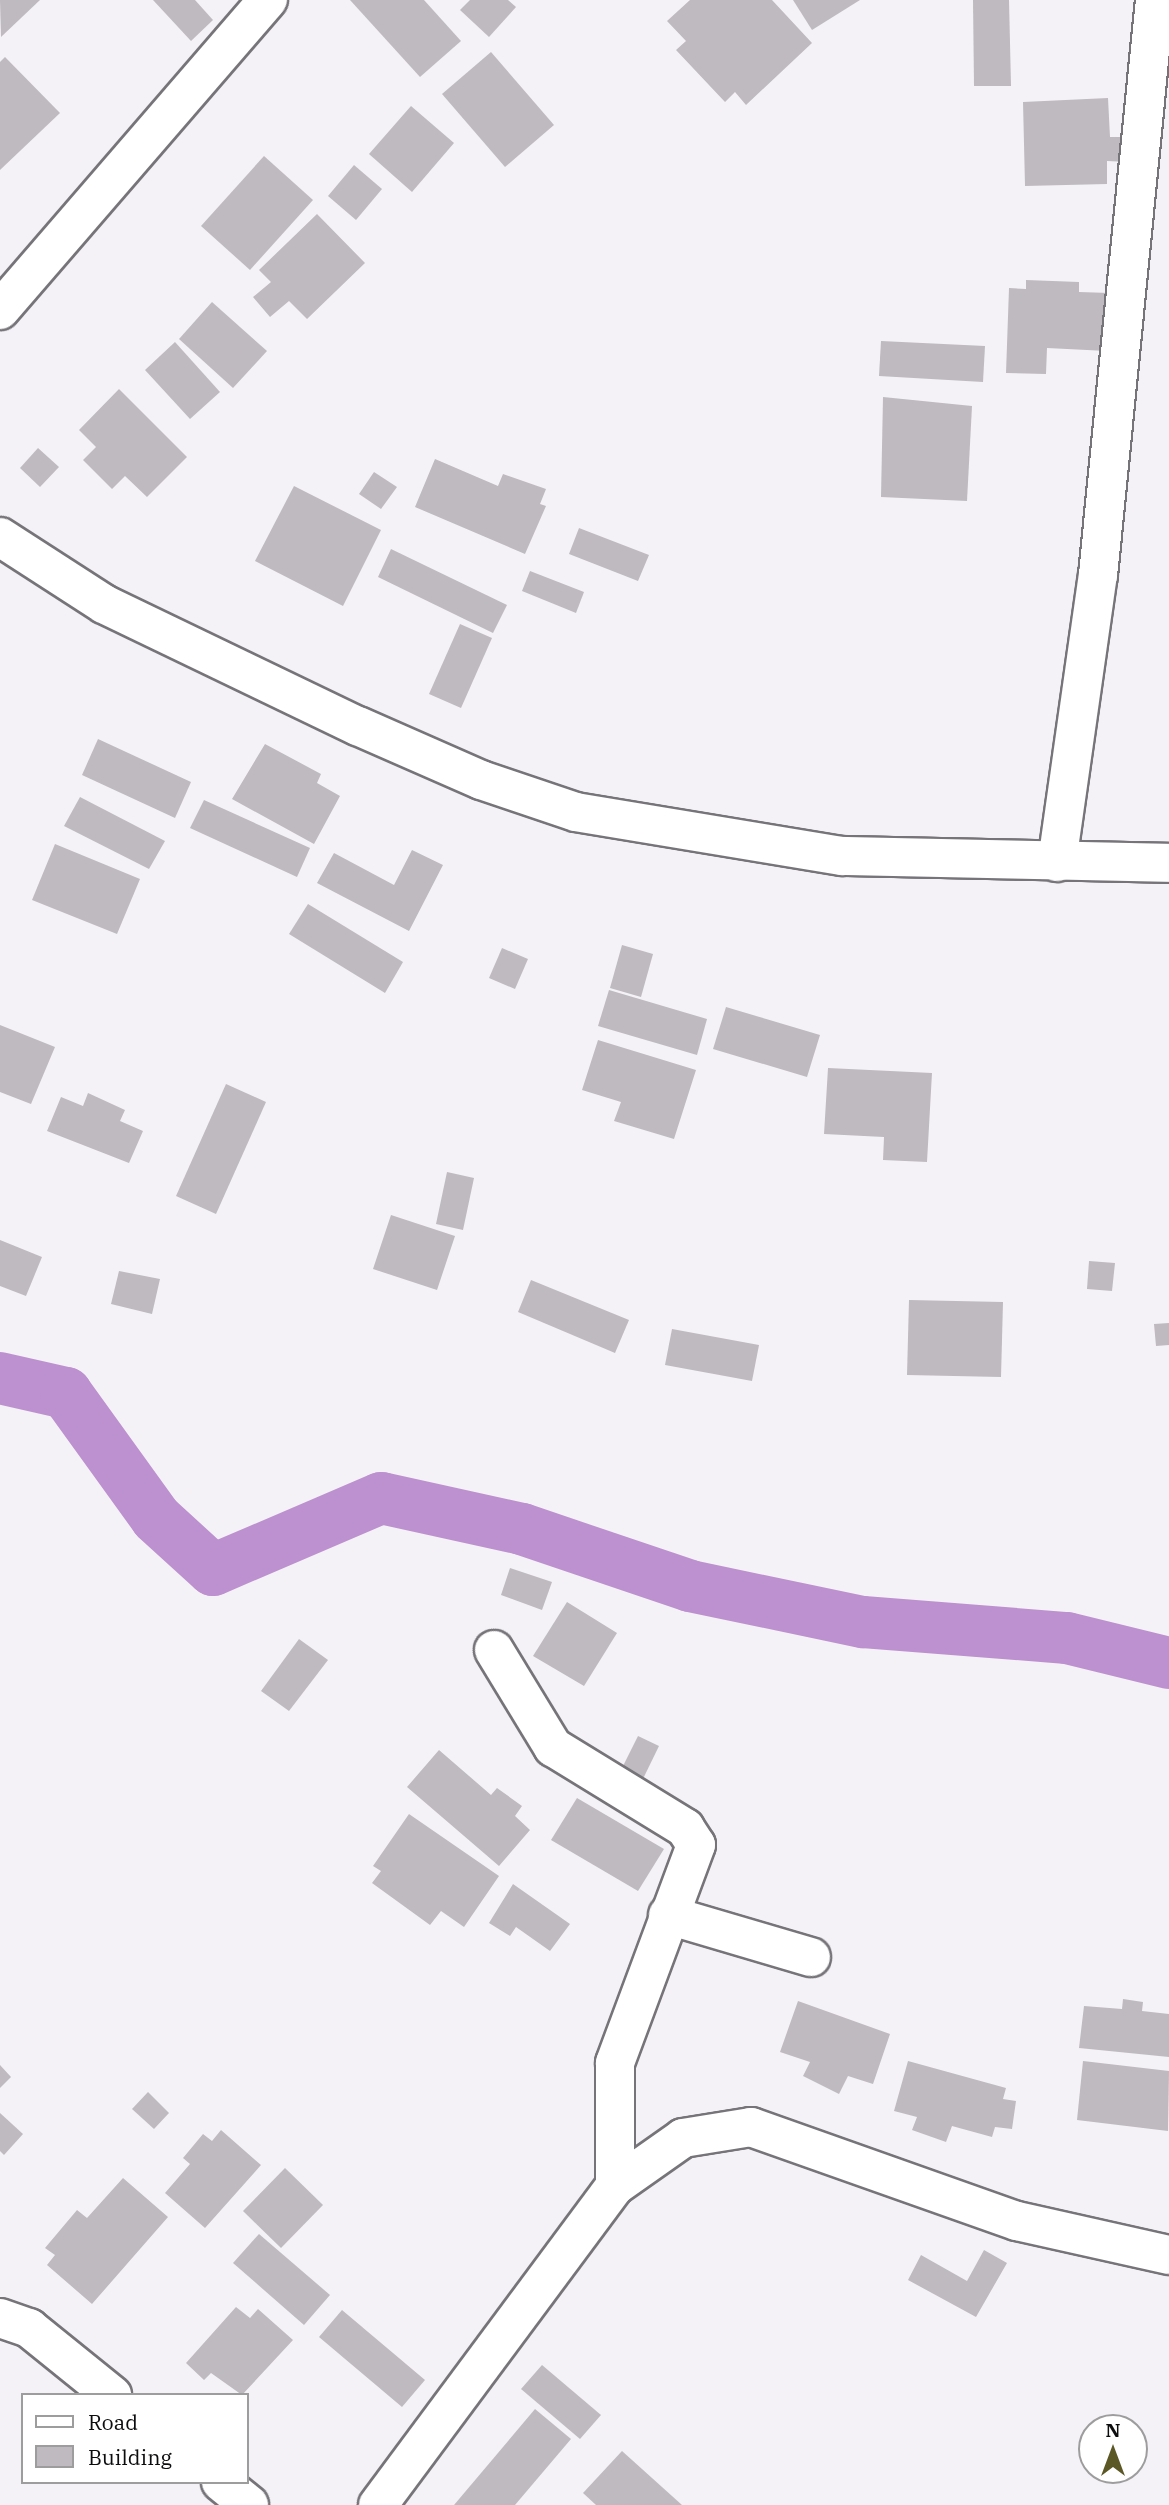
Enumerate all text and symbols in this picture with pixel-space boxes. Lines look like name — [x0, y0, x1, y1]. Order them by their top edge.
legend — [21, 2393, 248, 2484]
text: Road — [88, 2408, 138, 2436]
north arrow — [1078, 2414, 1148, 2484]
text: N — [1105, 2418, 1121, 2442]
text: Building — [88, 2443, 172, 2471]

